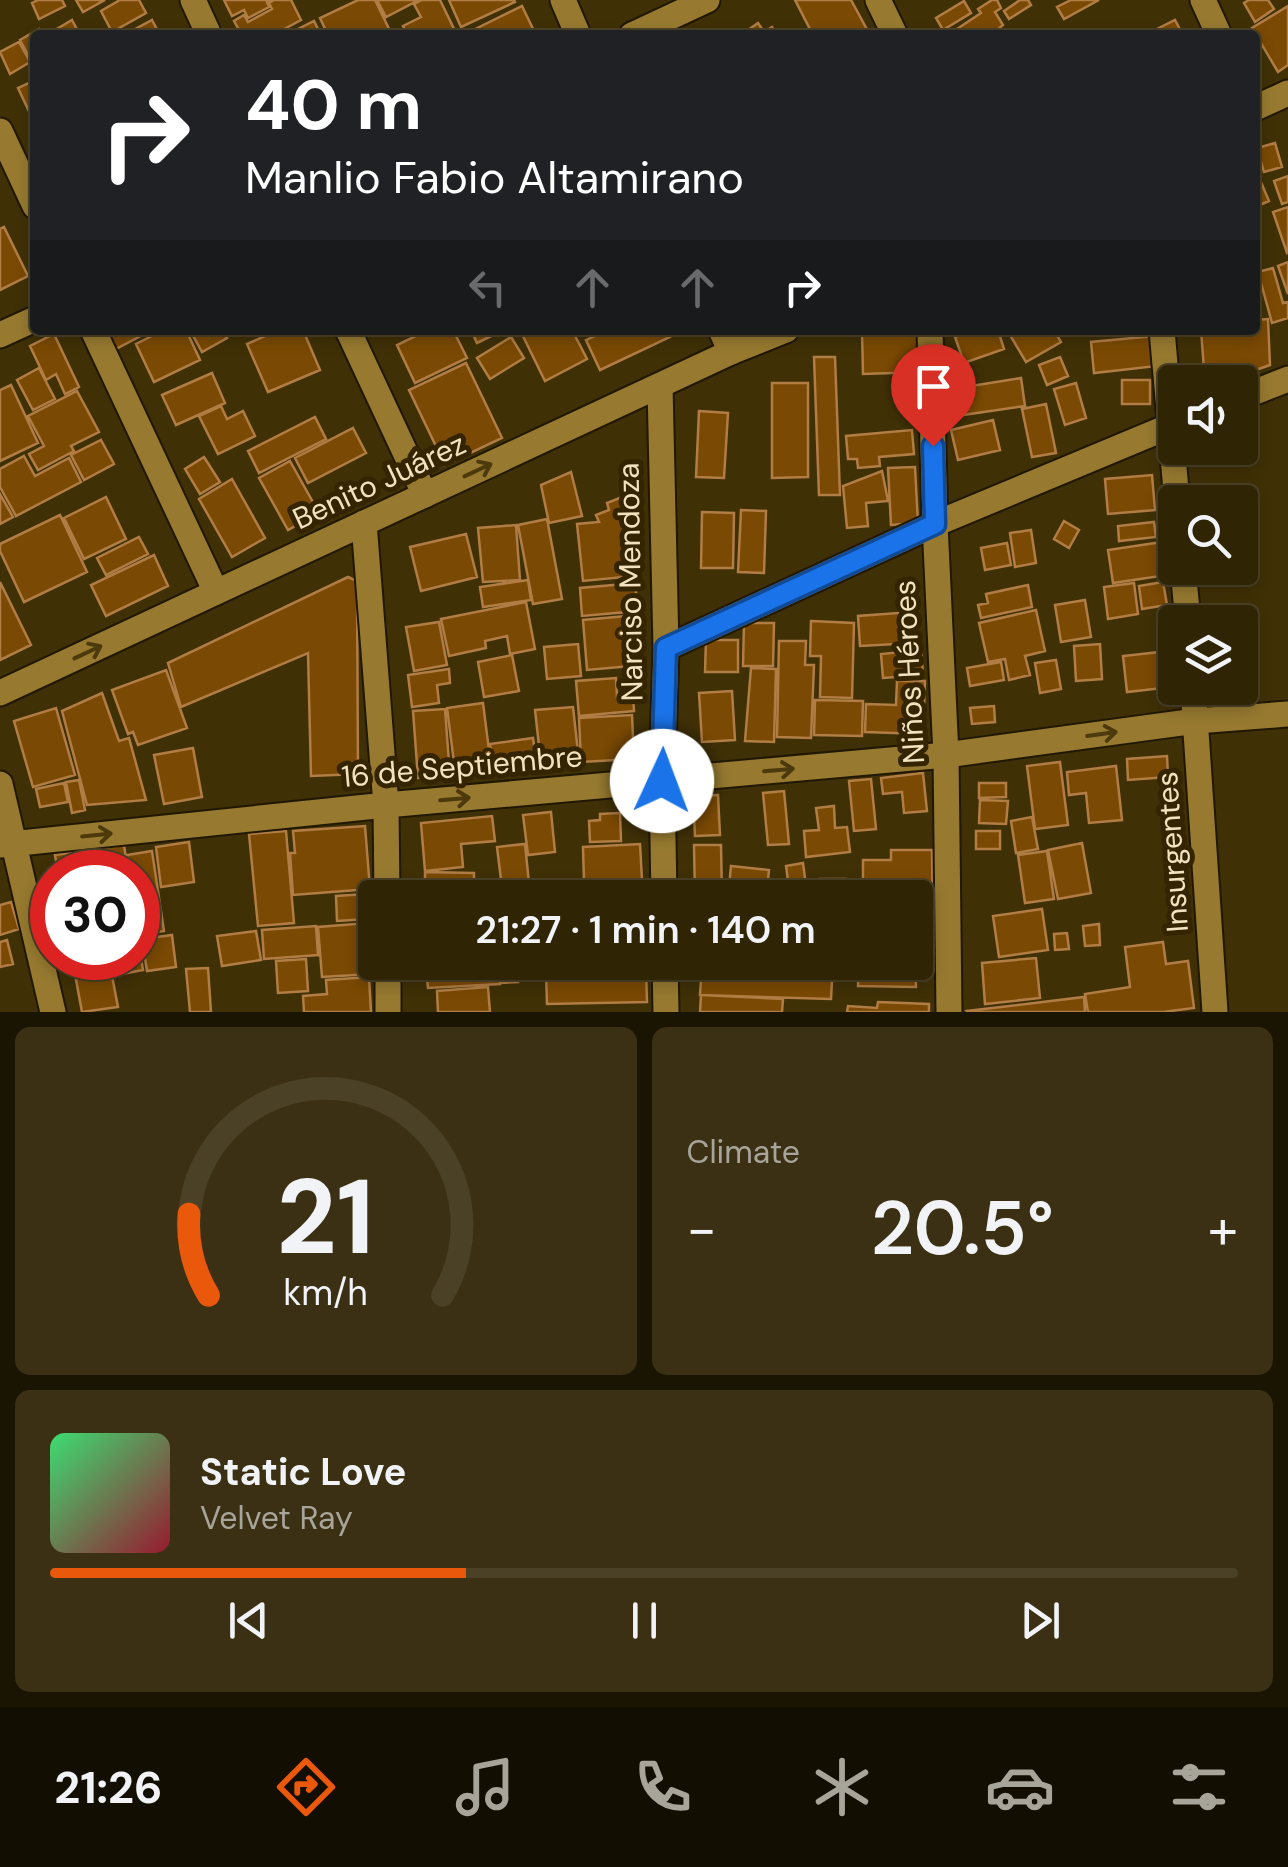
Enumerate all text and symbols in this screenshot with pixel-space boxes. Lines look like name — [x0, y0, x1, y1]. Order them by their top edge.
text: 40 m — [245, 60, 422, 151]
icon: right — [80, 70, 210, 200]
text: Manlio Fabio Altamirano — [245, 148, 744, 207]
icon: left — [460, 260, 515, 315]
icon: ahead — [565, 260, 620, 315]
icon: ahead — [670, 260, 725, 315]
icon: right — [775, 260, 830, 315]
pin — [891, 344, 976, 447]
icon: arrive — [906, 359, 961, 414]
map controls — [1158, 365, 1258, 705]
button: sound — [1158, 365, 1258, 465]
street label: Benito Juárez — [286, 424, 472, 538]
one-way arrow — [462, 460, 492, 479]
street label: Narciso Mendoza — [608, 462, 652, 702]
button: search — [1158, 485, 1258, 585]
street label: Niños Héroes — [885, 579, 933, 765]
button: layers — [1158, 605, 1258, 705]
one-way arrow — [72, 641, 102, 660]
one-way arrow — [1085, 724, 1117, 743]
position arrow — [610, 729, 714, 833]
street label: 16 de Septiembre — [340, 736, 584, 796]
one-way arrow — [762, 761, 794, 780]
street label: Insurgentes — [1147, 770, 1197, 934]
one-way arrow — [439, 789, 471, 808]
one-way arrow — [80, 825, 113, 844]
speed limit sign: 30 — [30, 850, 160, 980]
text: 21:27 · 1 min · 140 m — [475, 905, 816, 955]
text: Climate — [687, 1131, 800, 1173]
text: 21 — [277, 1150, 375, 1285]
text: 20.5° — [871, 1180, 1054, 1277]
text: − — [687, 1193, 717, 1265]
text: + — [1208, 1193, 1238, 1265]
text: km/h — [284, 1270, 368, 1316]
text: Static Love — [200, 1447, 406, 1497]
text: Velvet Ray — [200, 1497, 353, 1539]
icon: previous — [221, 1593, 276, 1648]
icon: pause — [617, 1593, 672, 1648]
icon: next — [1013, 1593, 1068, 1648]
icon: directions — [271, 1752, 341, 1822]
icon: music — [450, 1752, 520, 1822]
icon: phone — [628, 1752, 698, 1822]
icon: climate — [807, 1752, 877, 1822]
icon: car — [985, 1752, 1055, 1822]
icon: filters — [1164, 1752, 1234, 1822]
text: 21:26 — [54, 1758, 163, 1817]

